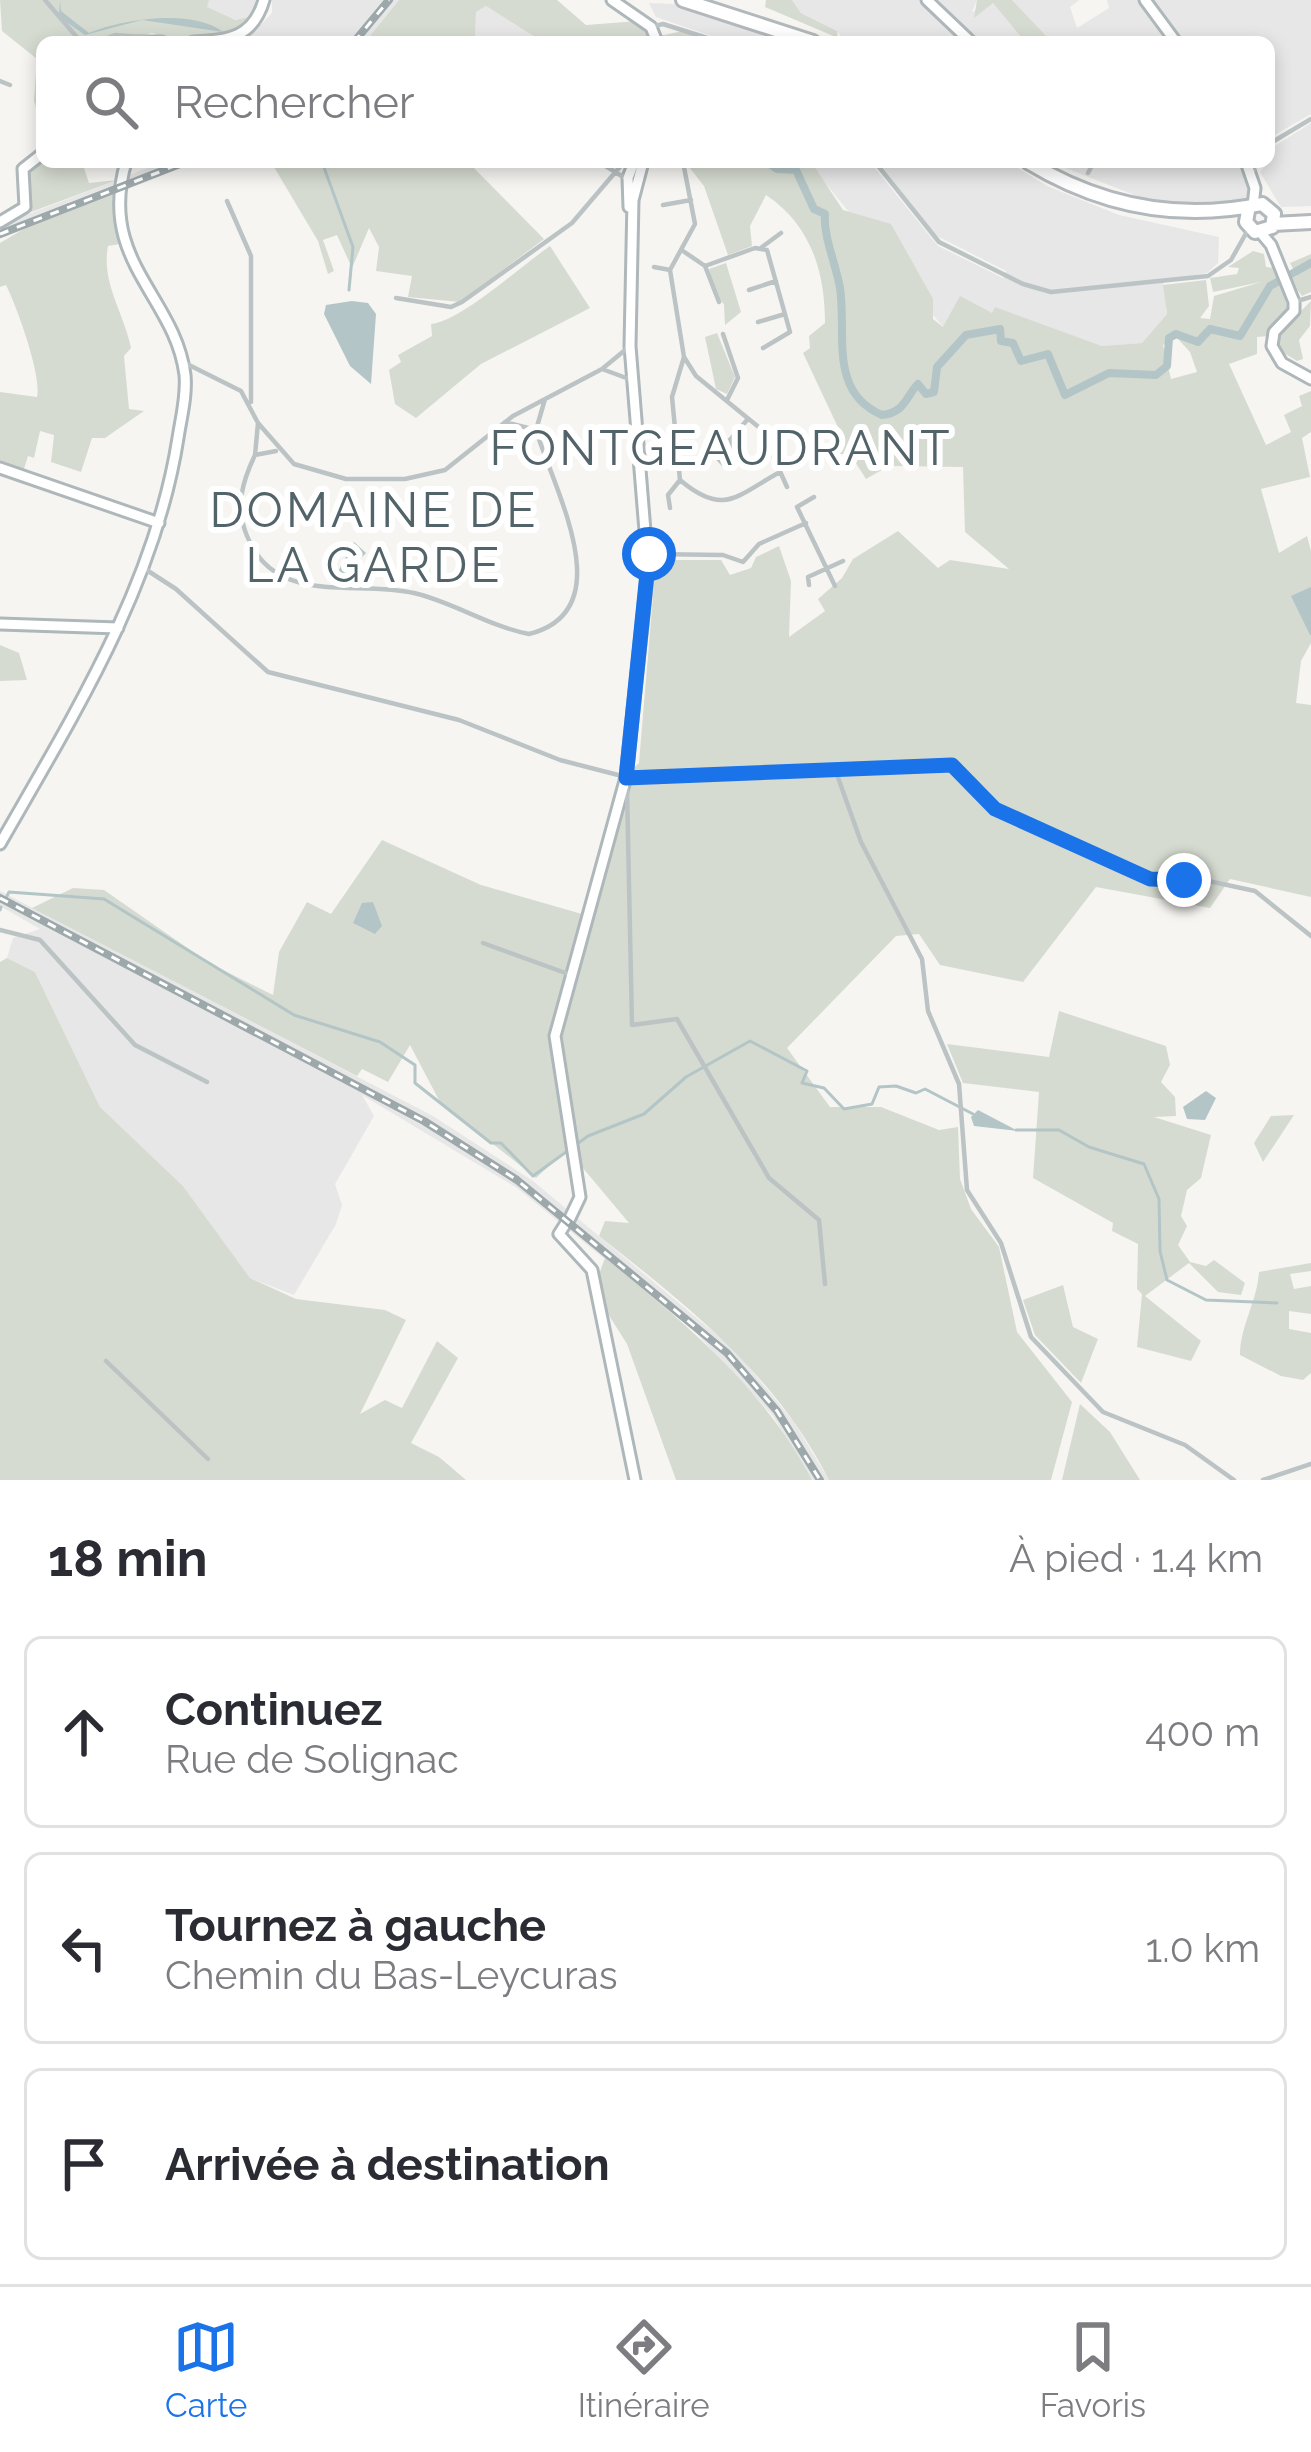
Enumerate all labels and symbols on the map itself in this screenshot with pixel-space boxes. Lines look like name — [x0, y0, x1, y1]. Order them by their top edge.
district label: FONTGEAUDRANT — [490, 420, 952, 476]
district label: DOMAINE DE LA GARDE — [210, 482, 538, 593]
route start — [622, 527, 676, 581]
route end — [1157, 853, 1211, 907]

